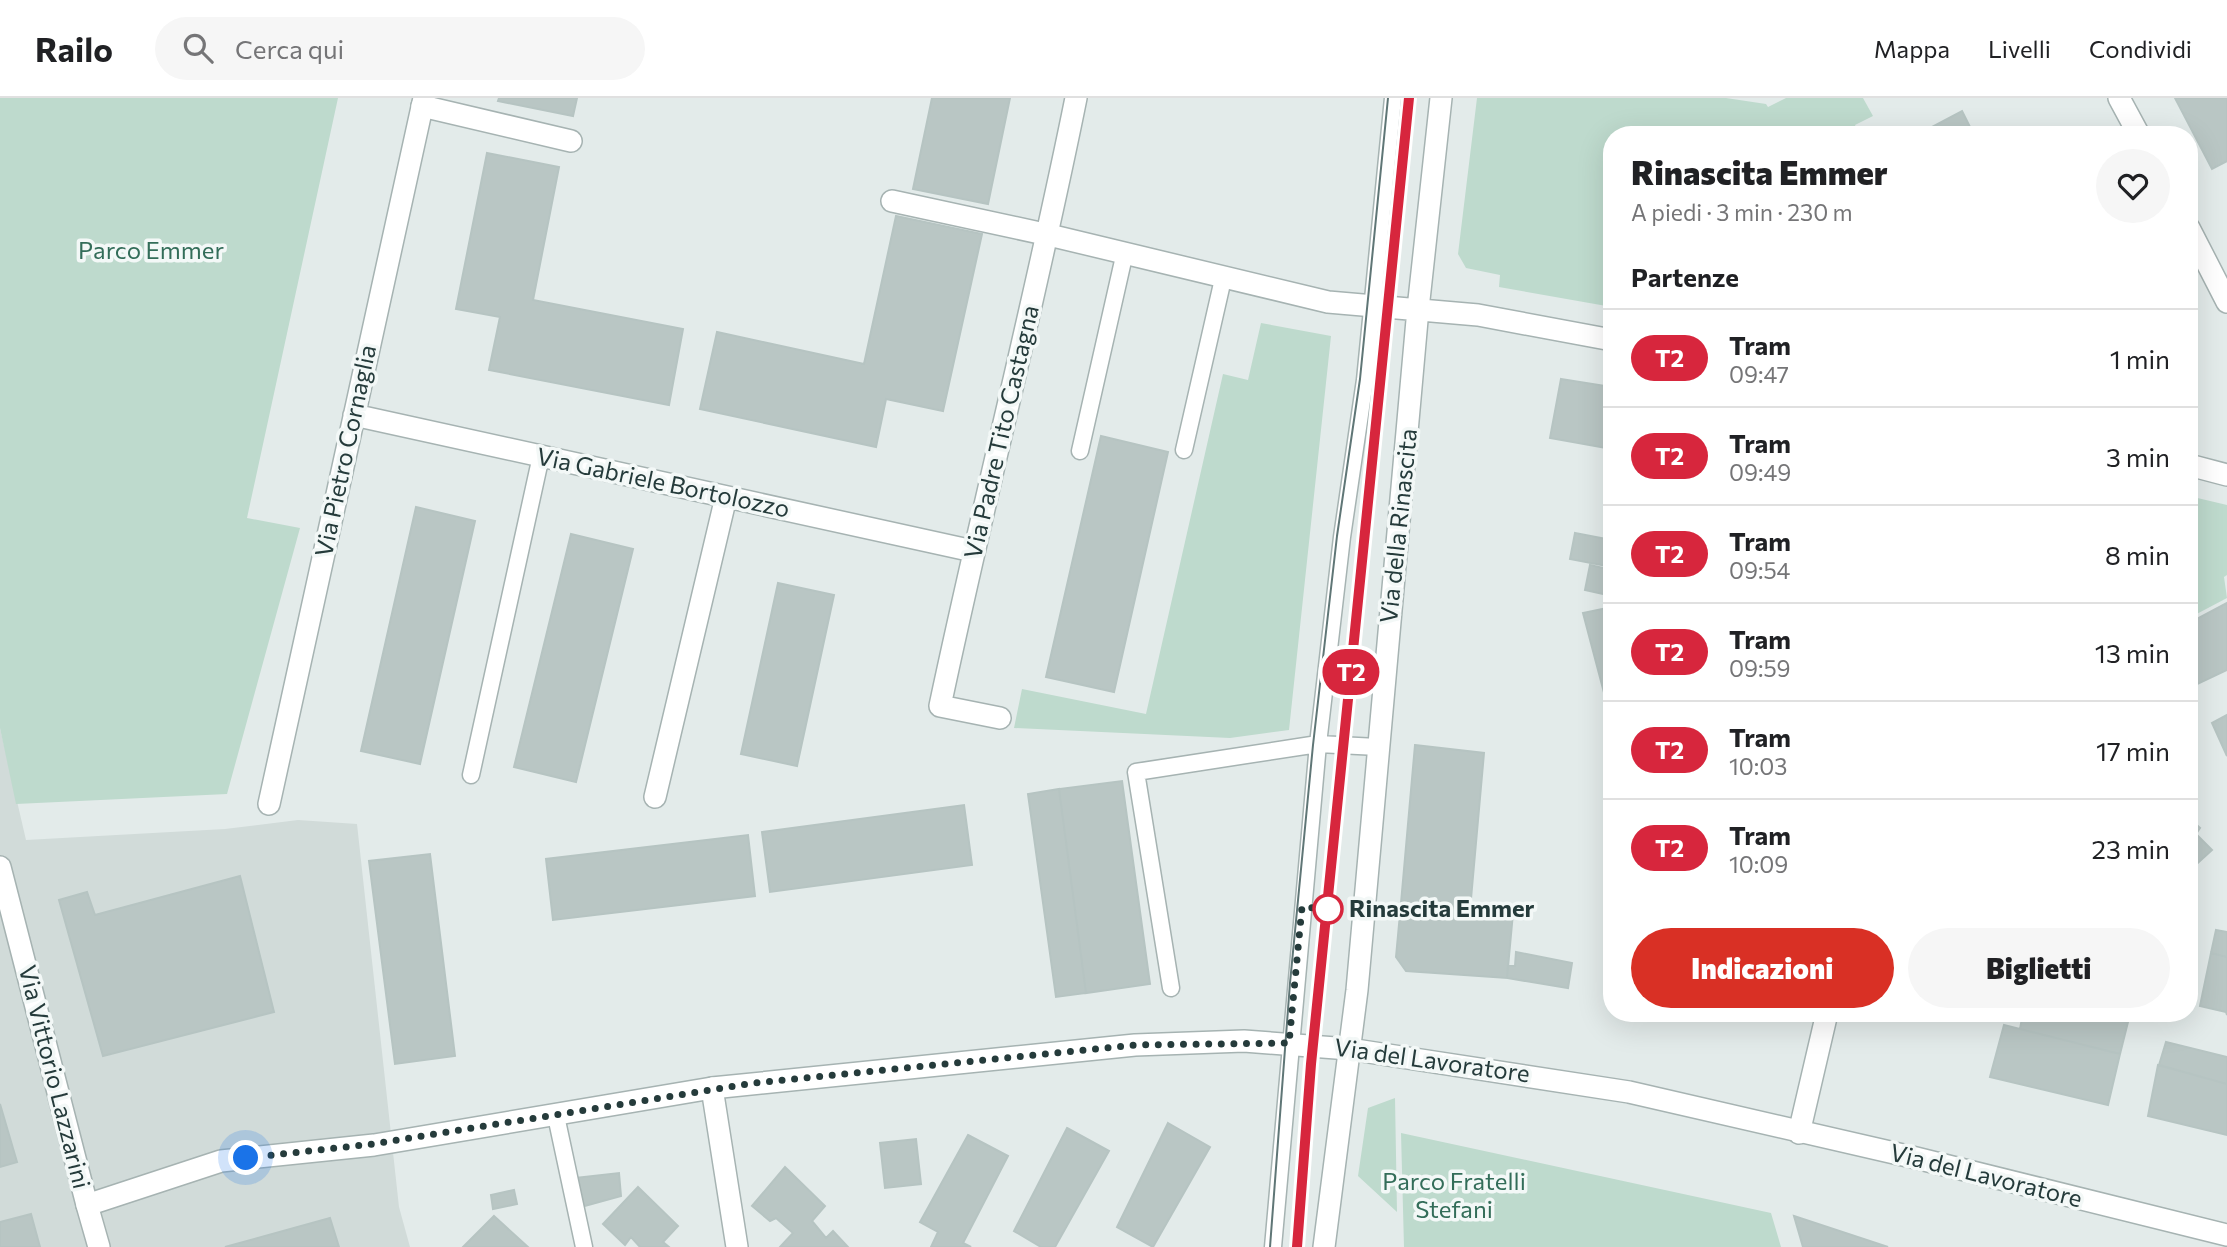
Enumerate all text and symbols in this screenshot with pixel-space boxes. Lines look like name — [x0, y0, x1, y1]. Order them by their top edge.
search box — [155, 17, 645, 80]
text: Railo — [35, 28, 113, 69]
icon: search — [179, 29, 217, 67]
text: Cerca qui — [235, 33, 344, 64]
text: Mappa — [1874, 34, 1950, 63]
text: Livelli — [1988, 34, 2051, 63]
text: Condividi — [2089, 34, 2192, 63]
button: heart — [2096, 149, 2170, 223]
text: Rinascita Emmer — [1631, 151, 1888, 192]
text: A piedi · 3 min · 230 m — [1631, 198, 1853, 226]
park label: Parco Emmer — [78, 235, 224, 264]
text: Partenze — [1631, 261, 1739, 292]
street label: Via Padre Tito Castagna — [957, 302, 1044, 561]
text: Tram — [1729, 329, 1791, 360]
street label: Via Pietro Cornaglia — [308, 342, 381, 559]
text: T2 — [1655, 343, 1684, 372]
text: 1 min — [2110, 343, 2170, 374]
text: 09:47 — [1729, 360, 1789, 388]
street label: Via della Rinascita — [1373, 427, 1422, 625]
text: Tram — [1729, 427, 1791, 458]
street label: Via Gabriele Bortolozzo — [534, 441, 792, 523]
text: T2 — [1655, 441, 1684, 470]
text: 3 min — [2106, 441, 2170, 472]
text: 09:49 — [1729, 458, 1791, 486]
text: Tram — [1729, 525, 1791, 556]
text: T2 — [1655, 539, 1684, 568]
text: 8 min — [2105, 539, 2170, 570]
text: 09:54 — [1729, 556, 1790, 584]
text: Tram — [1729, 623, 1791, 654]
text: T2 — [1655, 637, 1684, 666]
text: 13 min — [2095, 637, 2170, 668]
line badge: T2 — [1320, 649, 1382, 695]
text: 09:59 — [1729, 654, 1791, 682]
text: T2 — [1336, 657, 1366, 686]
text: Tram — [1729, 721, 1791, 752]
text: T2 — [1655, 735, 1684, 764]
text: 17 min — [2096, 735, 2170, 766]
text: 10:03 — [1729, 752, 1787, 780]
text: Tram — [1729, 819, 1791, 850]
text: T2 — [1655, 833, 1684, 862]
text: 23 min — [2092, 833, 2170, 864]
text: 10:09 — [1729, 850, 1788, 878]
place label: Rinascita Emmer — [1349, 893, 1535, 922]
marker: Rinascita Emmer — [1313, 894, 1343, 924]
button: Indicazioni — [1631, 928, 1894, 1008]
button: Biglietti — [1908, 928, 2170, 1008]
street label: Via Vittorio Lazzarini — [14, 962, 97, 1191]
street label: Via del Lavoratore — [1333, 1031, 1532, 1088]
street label: Via del Lavoratore — [1887, 1137, 2085, 1212]
your location — [228, 1140, 263, 1175]
park label: Parco Fratelli Stefani — [1382, 1166, 1526, 1223]

